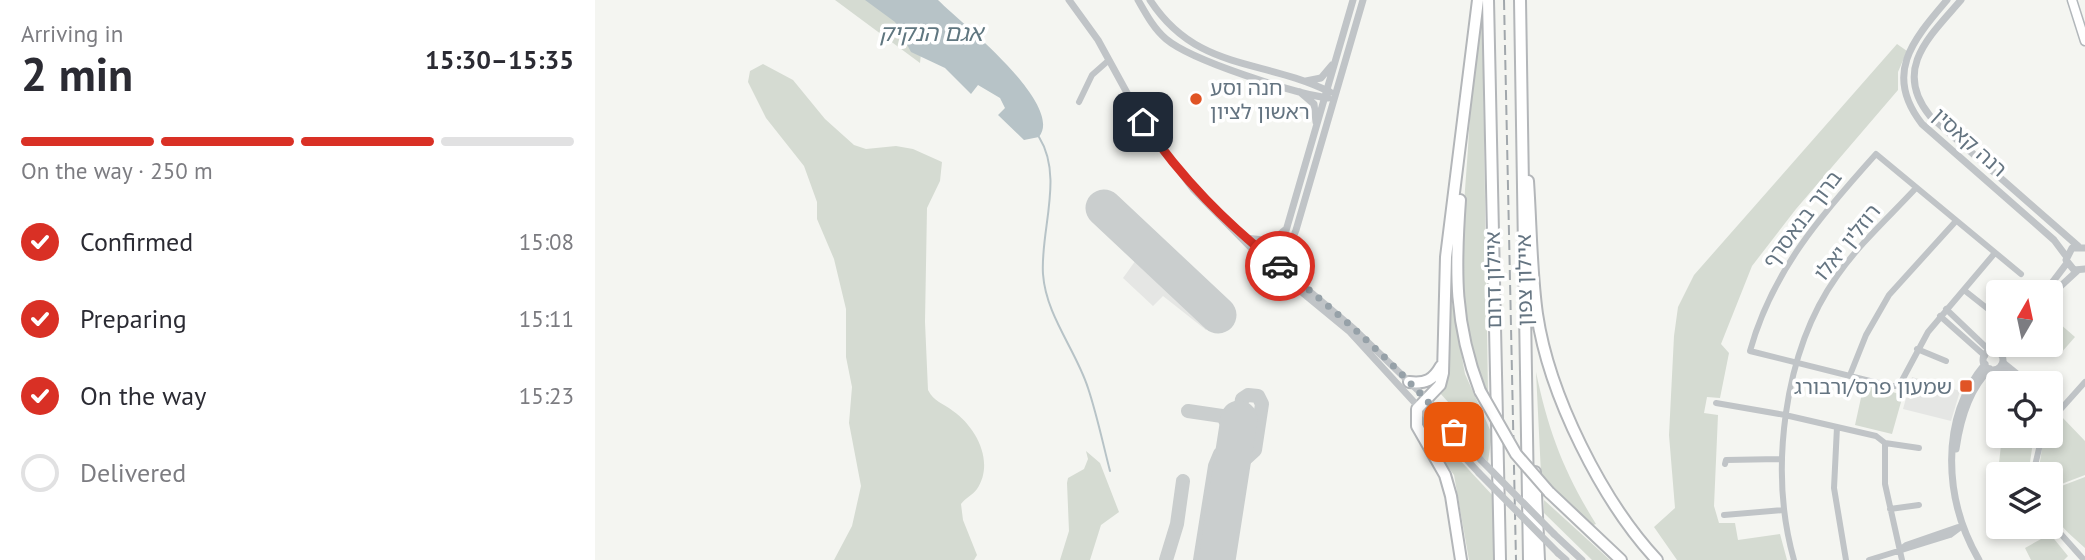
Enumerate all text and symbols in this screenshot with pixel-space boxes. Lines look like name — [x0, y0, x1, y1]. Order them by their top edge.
water label: אגם הנקיק — [879, 18, 985, 47]
text: Arriving in — [21, 19, 123, 48]
text: 15:30–15:35 — [425, 43, 574, 76]
text: 2 min — [21, 44, 133, 104]
place label: חנה וסע ראשון לציון — [1210, 74, 1310, 125]
marker: חנה וסע ראשון לציון — [1188, 91, 1204, 107]
pin — [1113, 92, 1173, 152]
street label: רנה קאסין — [1927, 102, 2013, 182]
icon: home — [1124, 103, 1162, 141]
text: On the way · 250 m — [21, 156, 213, 185]
street label: ברוך בנאסרף — [1756, 165, 1848, 273]
street label: רוזלין יאלו — [1808, 198, 1886, 286]
icon: check — [21, 223, 59, 261]
text: Confirmed — [80, 225, 193, 258]
text: 15:08 — [519, 227, 574, 256]
courier — [1245, 231, 1315, 301]
street label: איילון דרום — [1479, 231, 1507, 329]
street label: איילון צפון — [1510, 234, 1538, 326]
icon: car — [1261, 247, 1299, 285]
north arrow — [1986, 280, 2063, 357]
map controls — [1986, 280, 2063, 539]
icon: check — [21, 300, 59, 338]
text: Preparing — [80, 302, 187, 335]
text: 15:11 — [519, 304, 574, 333]
button: locate — [1986, 371, 2063, 448]
place label: שמעון פרס/ורבורג — [1794, 373, 1952, 400]
icon: check — [21, 377, 59, 415]
marker: שמעון פרס/ורבורג — [1958, 378, 1974, 394]
text: On the way — [80, 379, 206, 412]
text: 15:23 — [519, 381, 574, 410]
pin — [1424, 402, 1484, 462]
icon: bag — [1435, 413, 1473, 451]
text: Delivered — [80, 456, 186, 489]
button: layers — [1986, 462, 2063, 539]

